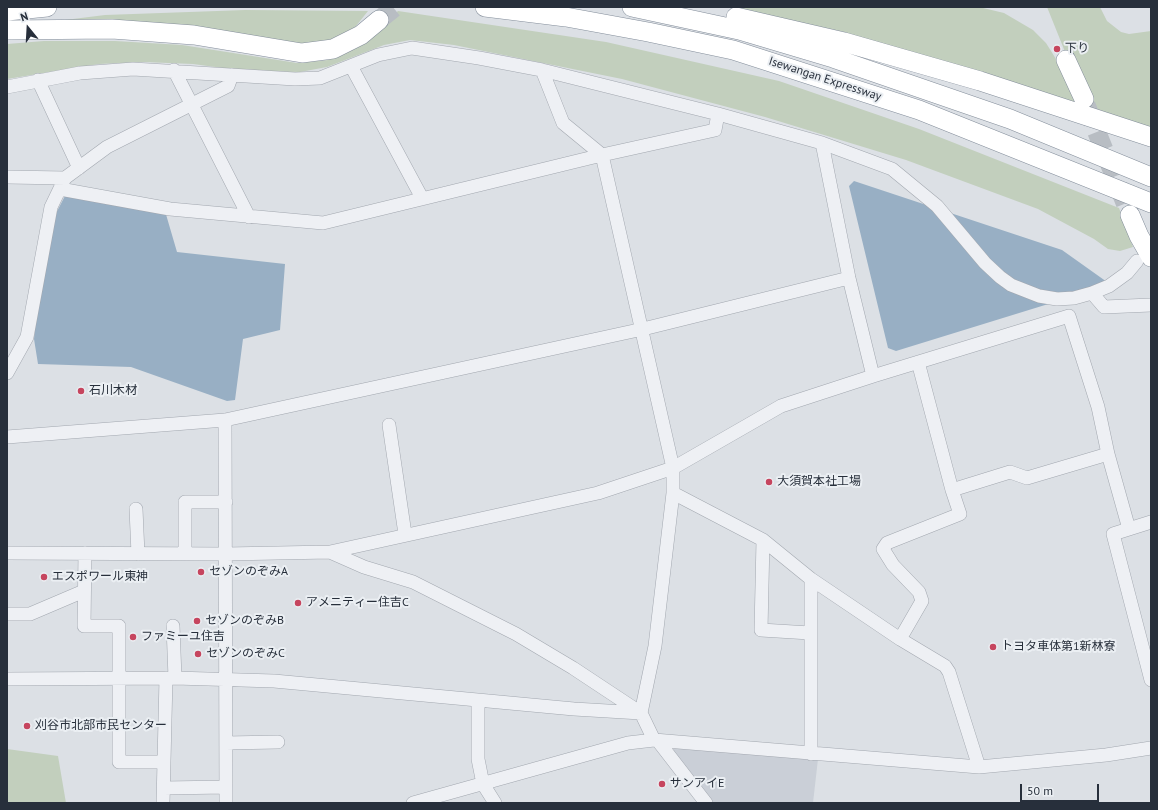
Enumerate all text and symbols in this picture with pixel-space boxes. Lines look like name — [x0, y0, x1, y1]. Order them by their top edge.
north arrow — [8, 8, 48, 48]
text: N — [19, 9, 30, 24]
place label: 下り — [1065, 42, 1089, 56]
marker: 下り — [1052, 44, 1062, 54]
street label: Isewangan Expressway — [767, 54, 883, 104]
place label: 石川木材 — [89, 384, 137, 398]
marker: 石川木材 — [76, 386, 86, 396]
place label: 大須賀本社工場 — [777, 475, 861, 489]
marker: 大須賀本社工場 — [764, 477, 774, 487]
place label: セゾンのぞみA — [209, 565, 288, 579]
marker: セゾンのぞみA — [196, 567, 206, 577]
place label: エスポワール東神 — [52, 570, 148, 584]
marker: エスポワール東神 — [39, 572, 49, 582]
place label: アメニティー住吉C — [306, 596, 409, 610]
marker: アメニティー住吉C — [293, 598, 303, 608]
place label: セゾンのぞみB — [205, 614, 284, 628]
marker: セゾンのぞみB — [192, 616, 202, 626]
place label: ファミーユ住吉 — [141, 630, 225, 644]
marker: ファミーユ住吉 — [128, 632, 138, 642]
place label: トヨタ車体第1新林寮 — [1001, 640, 1116, 654]
marker: トヨタ車体第1新林寮 — [988, 642, 998, 652]
place label: セゾンのぞみC — [206, 647, 285, 661]
marker: セゾンのぞみC — [193, 649, 203, 659]
place label: 刈谷市北部市民センター — [35, 719, 167, 733]
marker: 刈谷市北部市民センター — [22, 721, 32, 731]
scale bar — [1022, 776, 1101, 802]
place label: サンアイE — [670, 777, 724, 791]
marker: サンアイE — [657, 779, 667, 789]
text: 50 m — [1027, 783, 1053, 798]

